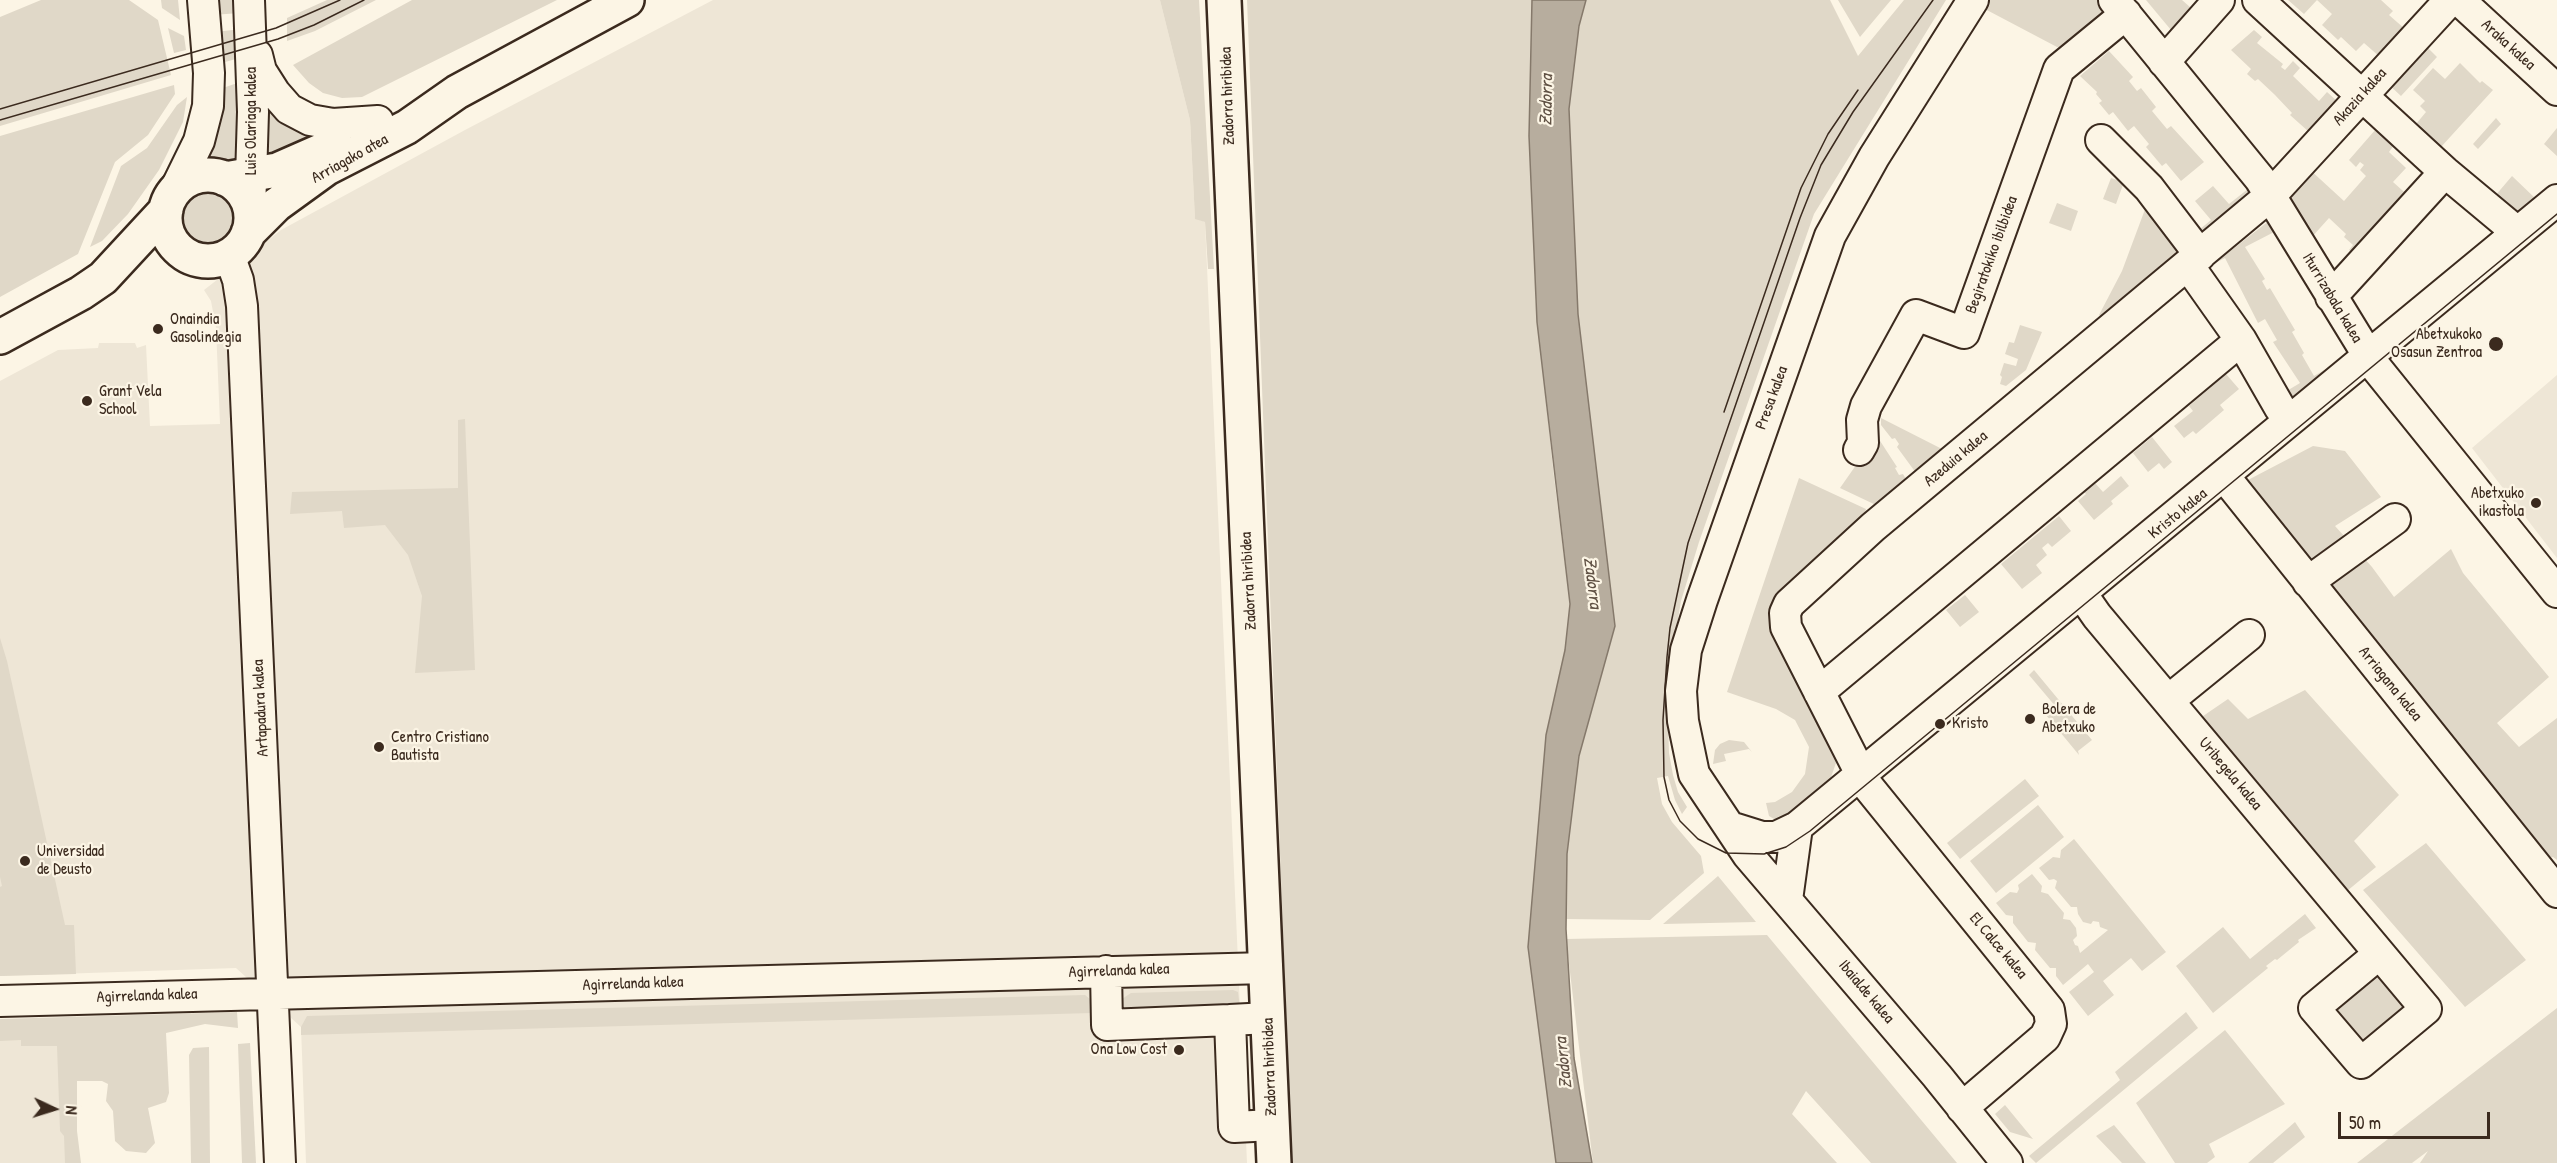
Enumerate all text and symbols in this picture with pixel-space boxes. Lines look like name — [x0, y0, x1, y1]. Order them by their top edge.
street label: Araka kalea — [2477, 16, 2539, 74]
street label: Zadorra hiribidea — [1217, 46, 1239, 146]
street label: Akazia kalea — [2329, 64, 2391, 130]
street label: Luis Olariaga kalea — [242, 67, 262, 175]
water label: Zadorra — [1536, 74, 1558, 126]
street label: Arriagako atea — [308, 130, 392, 188]
street label: Begiratokiko ibilbidea — [1962, 194, 2022, 316]
street label: Iturrizabala kalea — [2298, 250, 2366, 346]
place label: Onaindia Gasolindegia — [170, 310, 241, 348]
marker: Onaindia Gasolindegia — [151, 322, 165, 336]
place label: Abetxukoko Osasun Zentroa — [2391, 325, 2482, 363]
marker: Abetxukoko Osasun Zentroa — [2487, 335, 2505, 353]
street label: Presa kalea — [1752, 364, 1792, 432]
place label: Grant Vela School — [99, 382, 161, 420]
marker: Grant Vela School — [80, 394, 94, 408]
street label: Azeduia kalea — [1920, 427, 1992, 491]
place label: Abetxuko ikastola — [2471, 484, 2524, 522]
street label: Kristo kalea — [2145, 485, 2211, 543]
marker: Abetxuko ikastola — [2529, 496, 2543, 510]
street label: Zadorra hiribidea — [1237, 531, 1261, 631]
water label: Zadorra — [1578, 556, 1606, 610]
street label: Arriagana kalea — [2354, 643, 2426, 725]
street label: Artapadura kalea — [249, 659, 273, 757]
place label: Bolera de Abetxuko — [2042, 700, 2096, 738]
marker: Bolera de Abetxuko — [2023, 712, 2037, 726]
place label: Kristo — [1952, 714, 1988, 734]
marker: Kristo — [1933, 717, 1947, 731]
place label: Centro Cristiano Bautista — [391, 728, 489, 766]
street label: Uribegela kalea — [2194, 734, 2266, 814]
marker: Centro Cristiano Bautista — [372, 740, 386, 754]
place label: Universidad de Deusto — [37, 842, 104, 880]
marker: Universidad de Deusto — [18, 854, 32, 868]
street label: El Calce kalea — [1965, 909, 2031, 983]
street label: Ibaialde kalea — [1834, 956, 1898, 1028]
street label: Agirrelanda kalea — [1068, 960, 1170, 982]
street label: Agirrelanda kalea — [582, 973, 684, 995]
street label: Agirrelanda kalea — [96, 985, 198, 1007]
street label: Zadorra hiribidea — [1259, 1017, 1281, 1117]
water label: Zadorra — [1551, 1036, 1577, 1090]
place label: Ona Low Cost — [1091, 1040, 1167, 1060]
marker: Ona Low Cost — [1172, 1043, 1186, 1057]
north arrow — [24, 1079, 84, 1139]
scale bar — [2341, 1100, 2492, 1138]
text: N — [61, 1105, 83, 1115]
text: 50 m — [2349, 1110, 2381, 1135]

